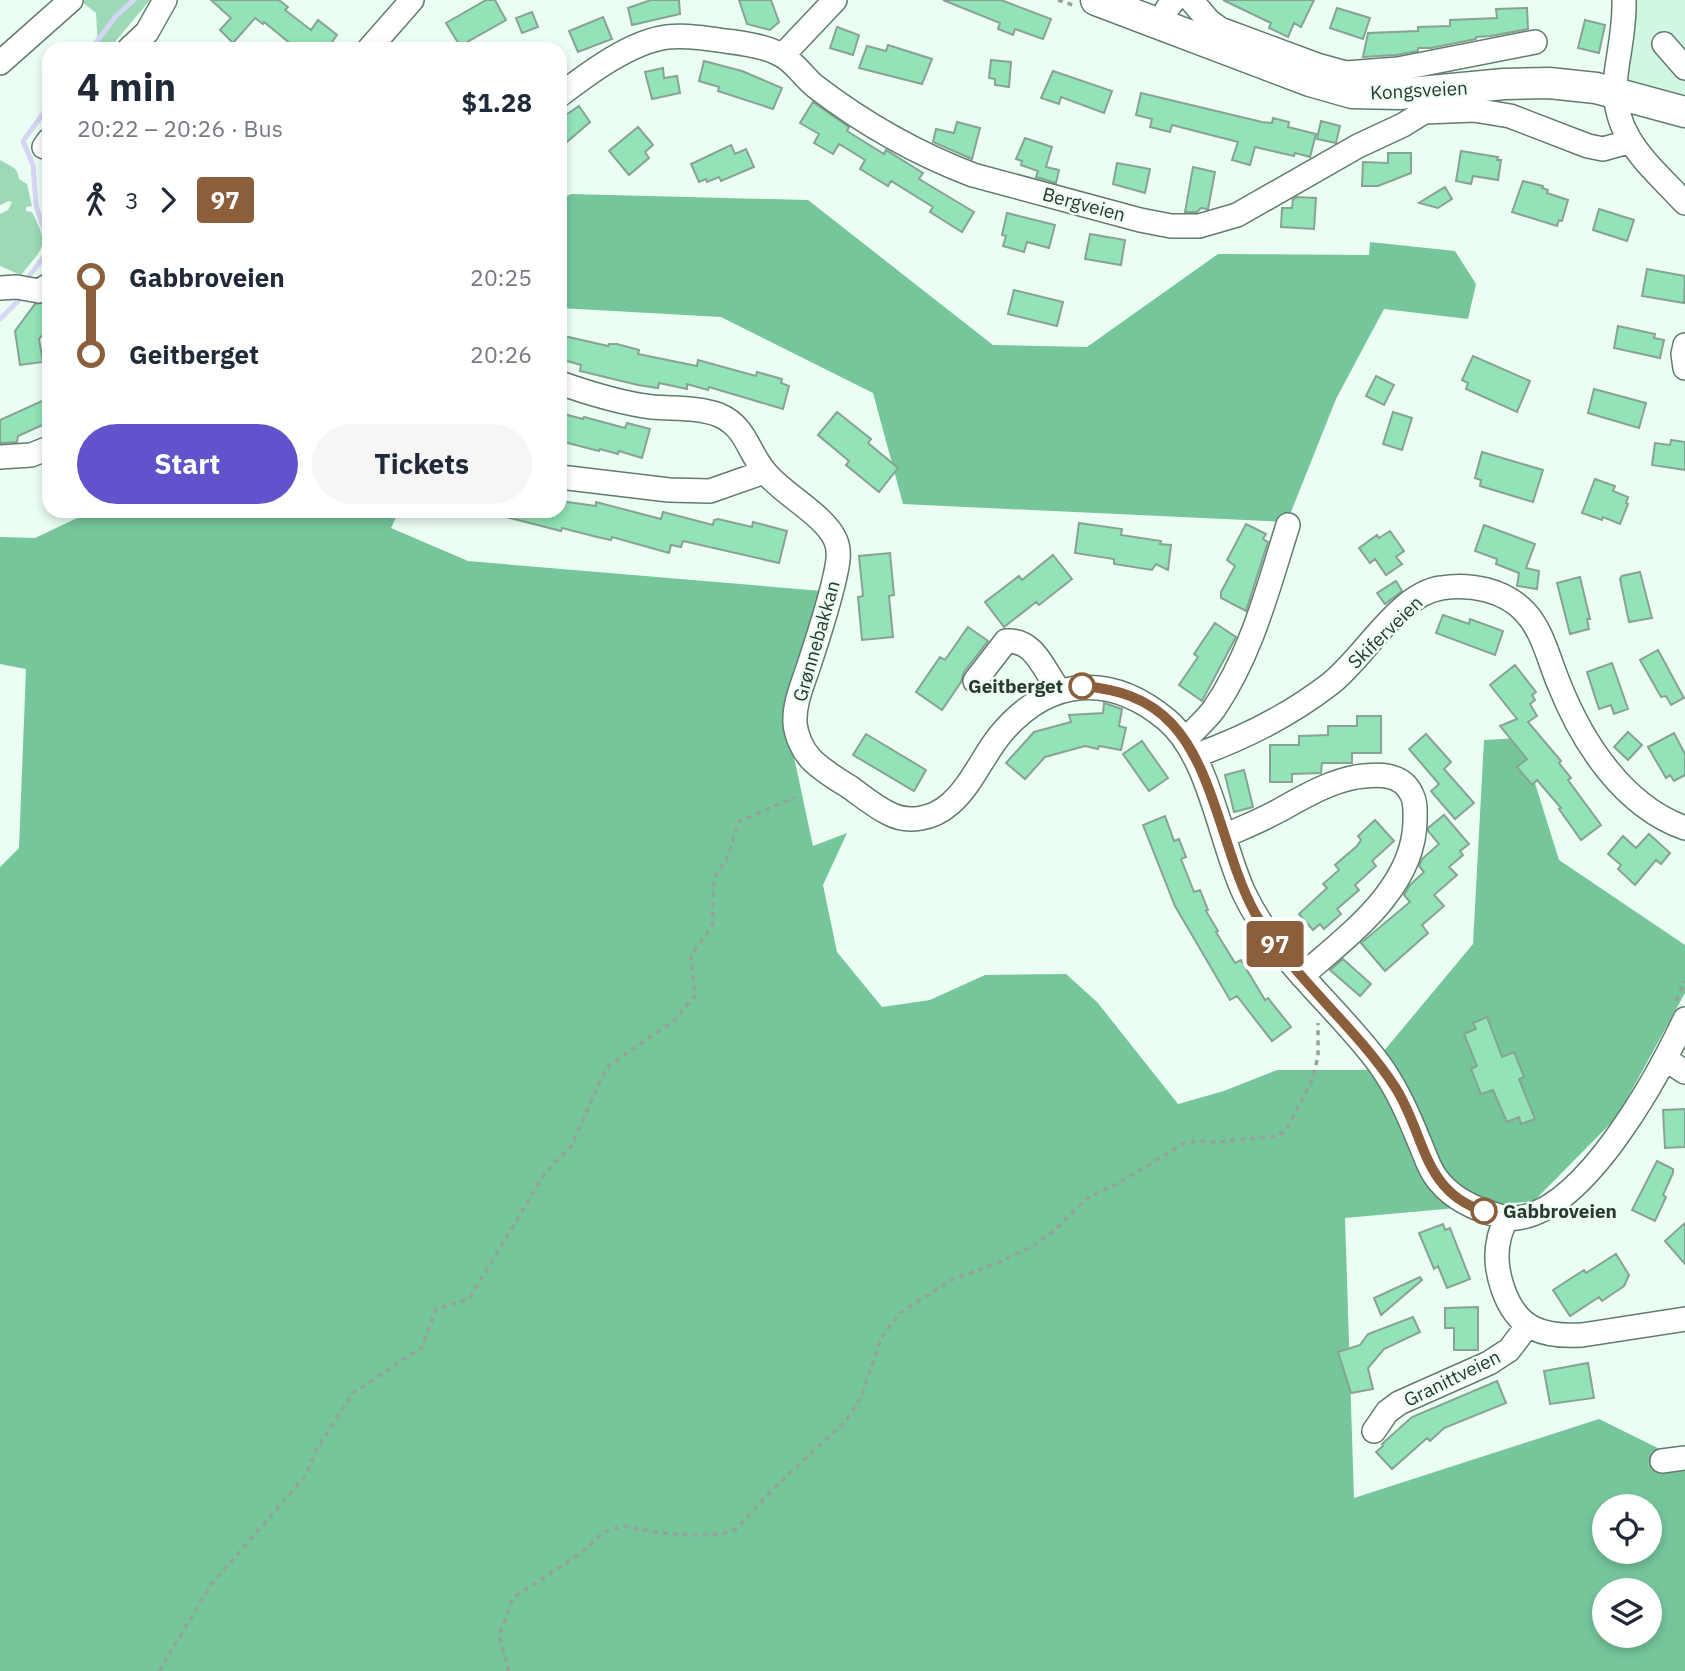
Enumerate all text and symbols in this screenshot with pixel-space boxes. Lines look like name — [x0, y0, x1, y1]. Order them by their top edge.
text: 4 min — [77, 62, 176, 111]
street label: Kongsveien — [1370, 75, 1468, 105]
text: $1.28 — [462, 85, 532, 119]
text: 20:22 – 20:26 · Bus — [77, 113, 283, 143]
icon: walk — [77, 181, 115, 219]
icon: forward — [149, 181, 187, 219]
street label: Bergveien — [1040, 181, 1128, 227]
text: 97 — [211, 184, 240, 216]
text: 3 — [125, 185, 139, 215]
text: Gabbroveien — [129, 260, 285, 294]
text: 20:25 — [470, 262, 532, 292]
text: Geitberget — [129, 337, 259, 371]
text: 20:26 — [470, 339, 532, 369]
button: Start — [77, 424, 298, 504]
button: Tickets — [312, 424, 532, 504]
street label: Grønnebakkan — [787, 578, 845, 704]
street label: Skiferveien — [1342, 590, 1428, 674]
marker: Geitberget — [1069, 673, 1095, 699]
place label: Geitberget — [968, 674, 1063, 698]
line badge: 97 — [1244, 921, 1306, 967]
text: 97 — [1261, 928, 1289, 960]
marker: Gabbroveien — [1471, 1198, 1497, 1224]
place label: Gabbroveien — [1503, 1199, 1617, 1223]
street label: Granittveien — [1400, 1344, 1504, 1412]
map controls — [1592, 1494, 1662, 1648]
button: locate — [1592, 1494, 1662, 1564]
button: layers — [1592, 1578, 1662, 1648]

